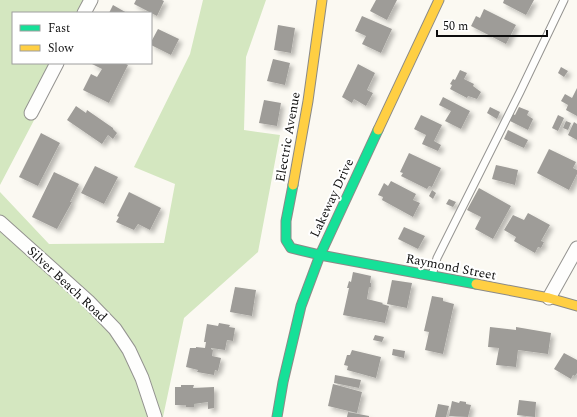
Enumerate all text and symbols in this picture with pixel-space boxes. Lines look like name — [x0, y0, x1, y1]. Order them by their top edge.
legend — [12, 12, 152, 64]
scale bar — [437, 12, 547, 38]
text: 50 m — [443, 17, 468, 36]
text: Fast — [48, 19, 70, 38]
text: Slow — [48, 39, 74, 58]
street label: Electric Avenue — [270, 90, 306, 184]
street label: Lakeway Drive — [305, 155, 359, 241]
street label: Silver Beach Road — [22, 241, 112, 327]
street label: Raymond Street — [404, 248, 498, 286]

